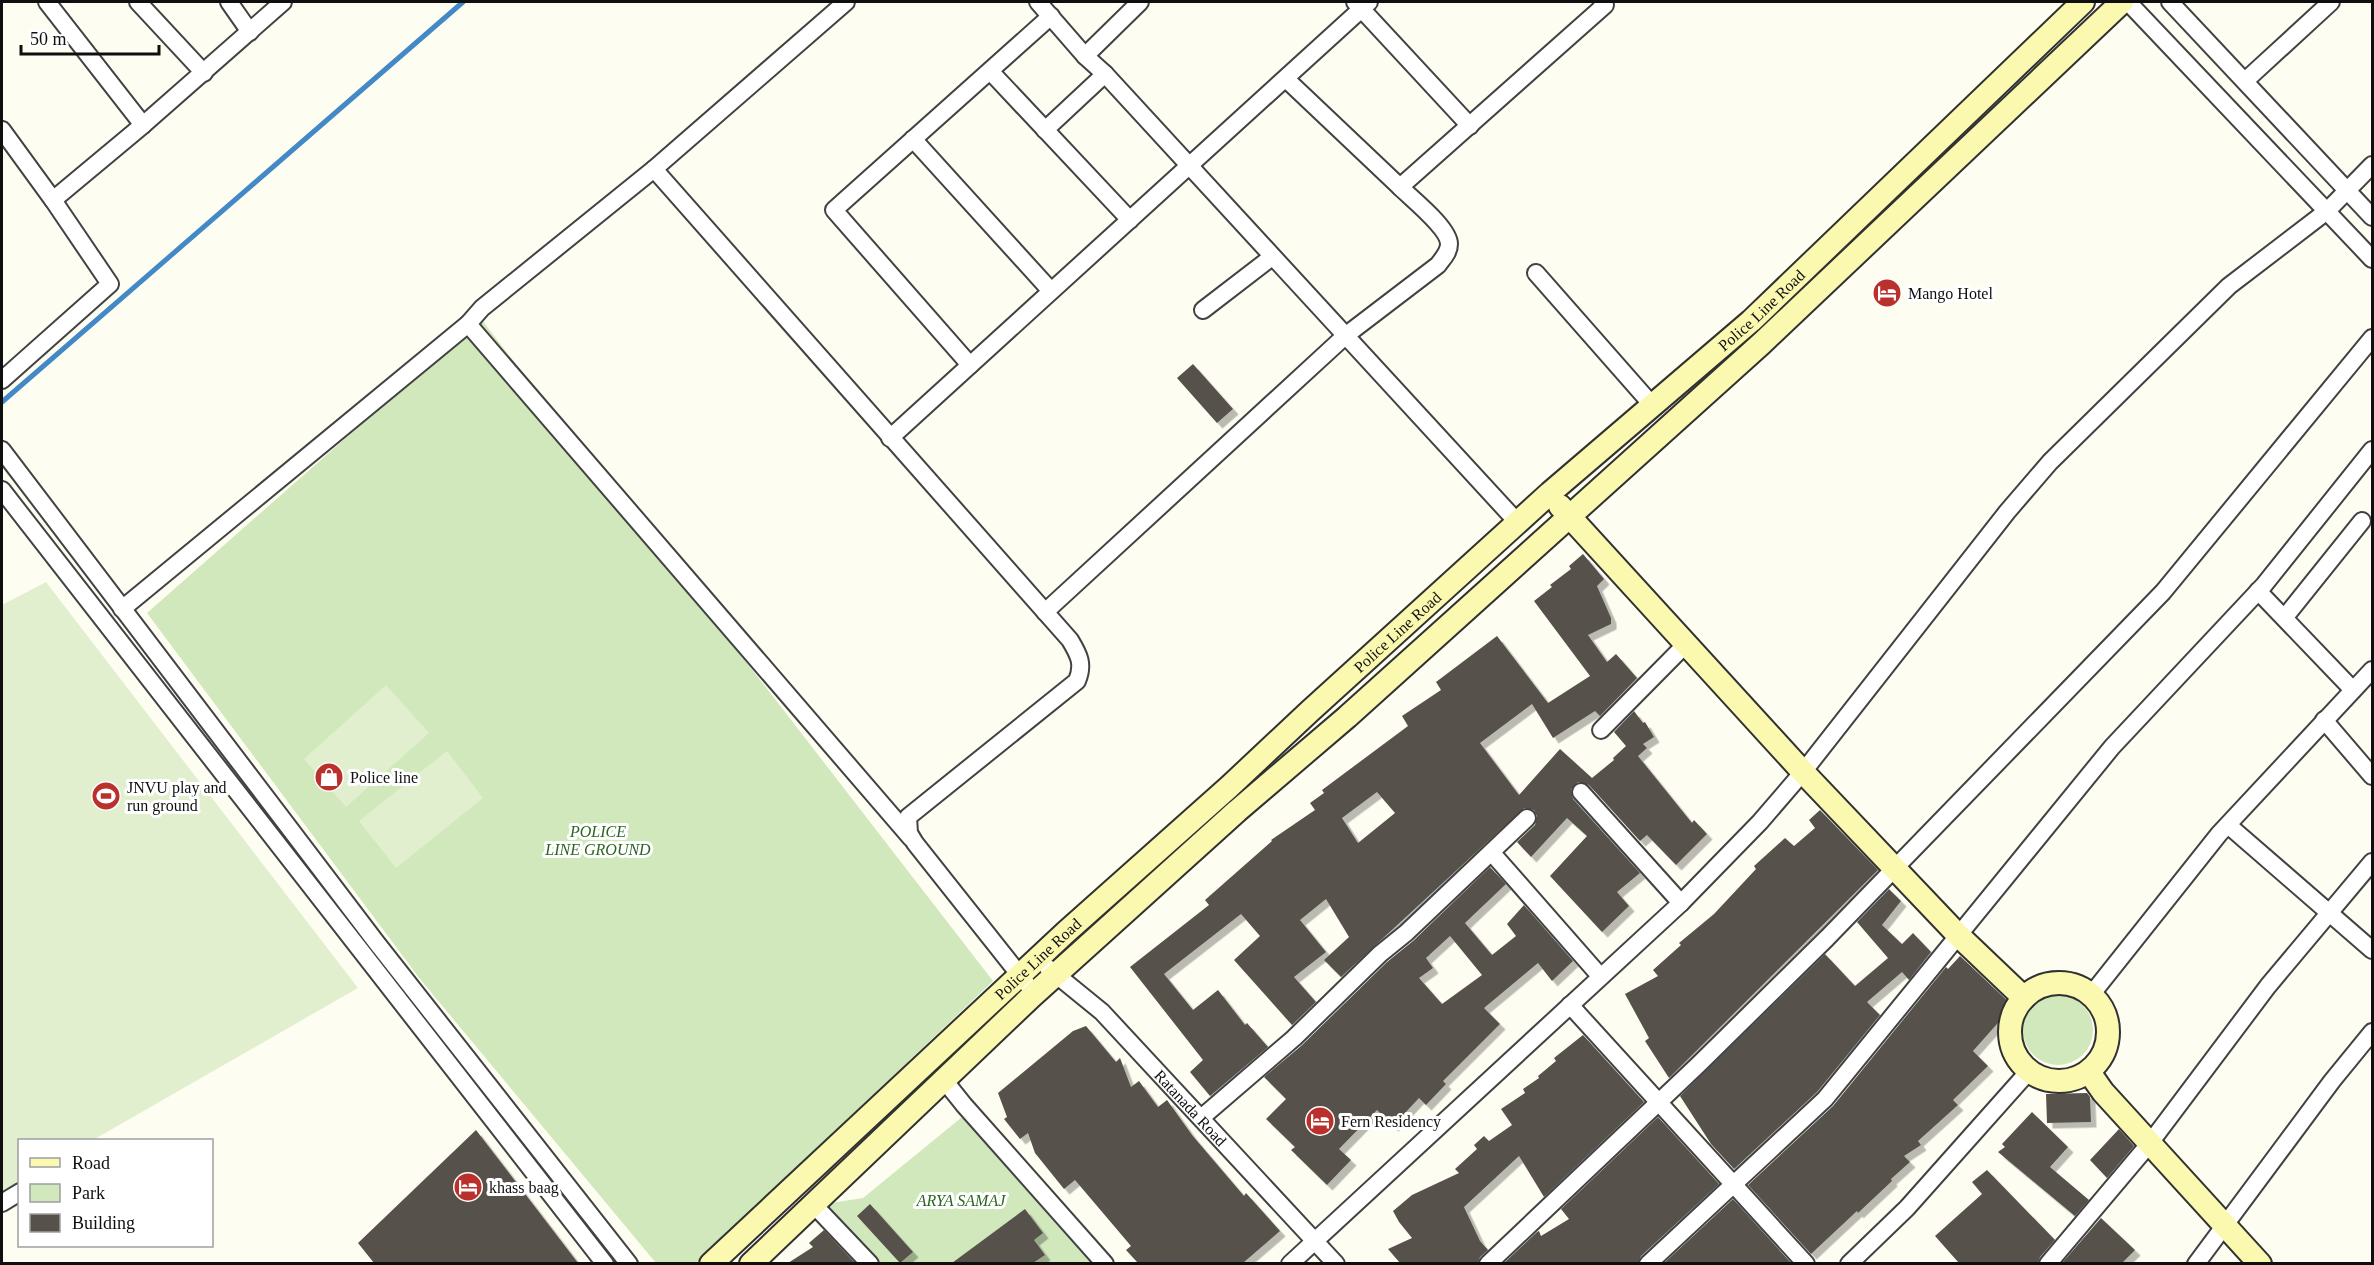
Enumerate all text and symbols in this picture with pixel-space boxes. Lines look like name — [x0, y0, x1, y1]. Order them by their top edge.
scale bar — [21, 18, 159, 56]
text: 50 m — [30, 29, 67, 49]
street label: Police Line Road — [1715, 266, 1808, 354]
hotel icon: Mango Hotel — [1871, 277, 1903, 309]
place label: Mango Hotel — [1908, 285, 1993, 303]
street label: Police Line Road — [1351, 589, 1444, 676]
shop icon: Police line — [313, 761, 345, 793]
place label: Police line — [350, 769, 418, 786]
place label: JNVU play and run ground — [127, 779, 227, 815]
sports icon: JNVU play and run ground — [90, 780, 122, 812]
park label: POLICE LINE GROUND — [544, 823, 651, 858]
street label: Police Line Road — [991, 915, 1084, 1003]
street label: Ratanada Road — [1151, 1066, 1230, 1149]
hotel icon: Fern Residency — [1304, 1105, 1336, 1137]
place label: Fern Residency — [1341, 1113, 1441, 1131]
legend — [18, 1139, 213, 1247]
text: Road — [72, 1153, 110, 1173]
hotel icon: khass baag — [452, 1171, 484, 1203]
place label: khass baag — [489, 1179, 559, 1197]
text: Park — [72, 1183, 105, 1203]
park label: ARYA SAMAJ — [916, 1192, 1006, 1209]
text: Building — [72, 1213, 135, 1233]

